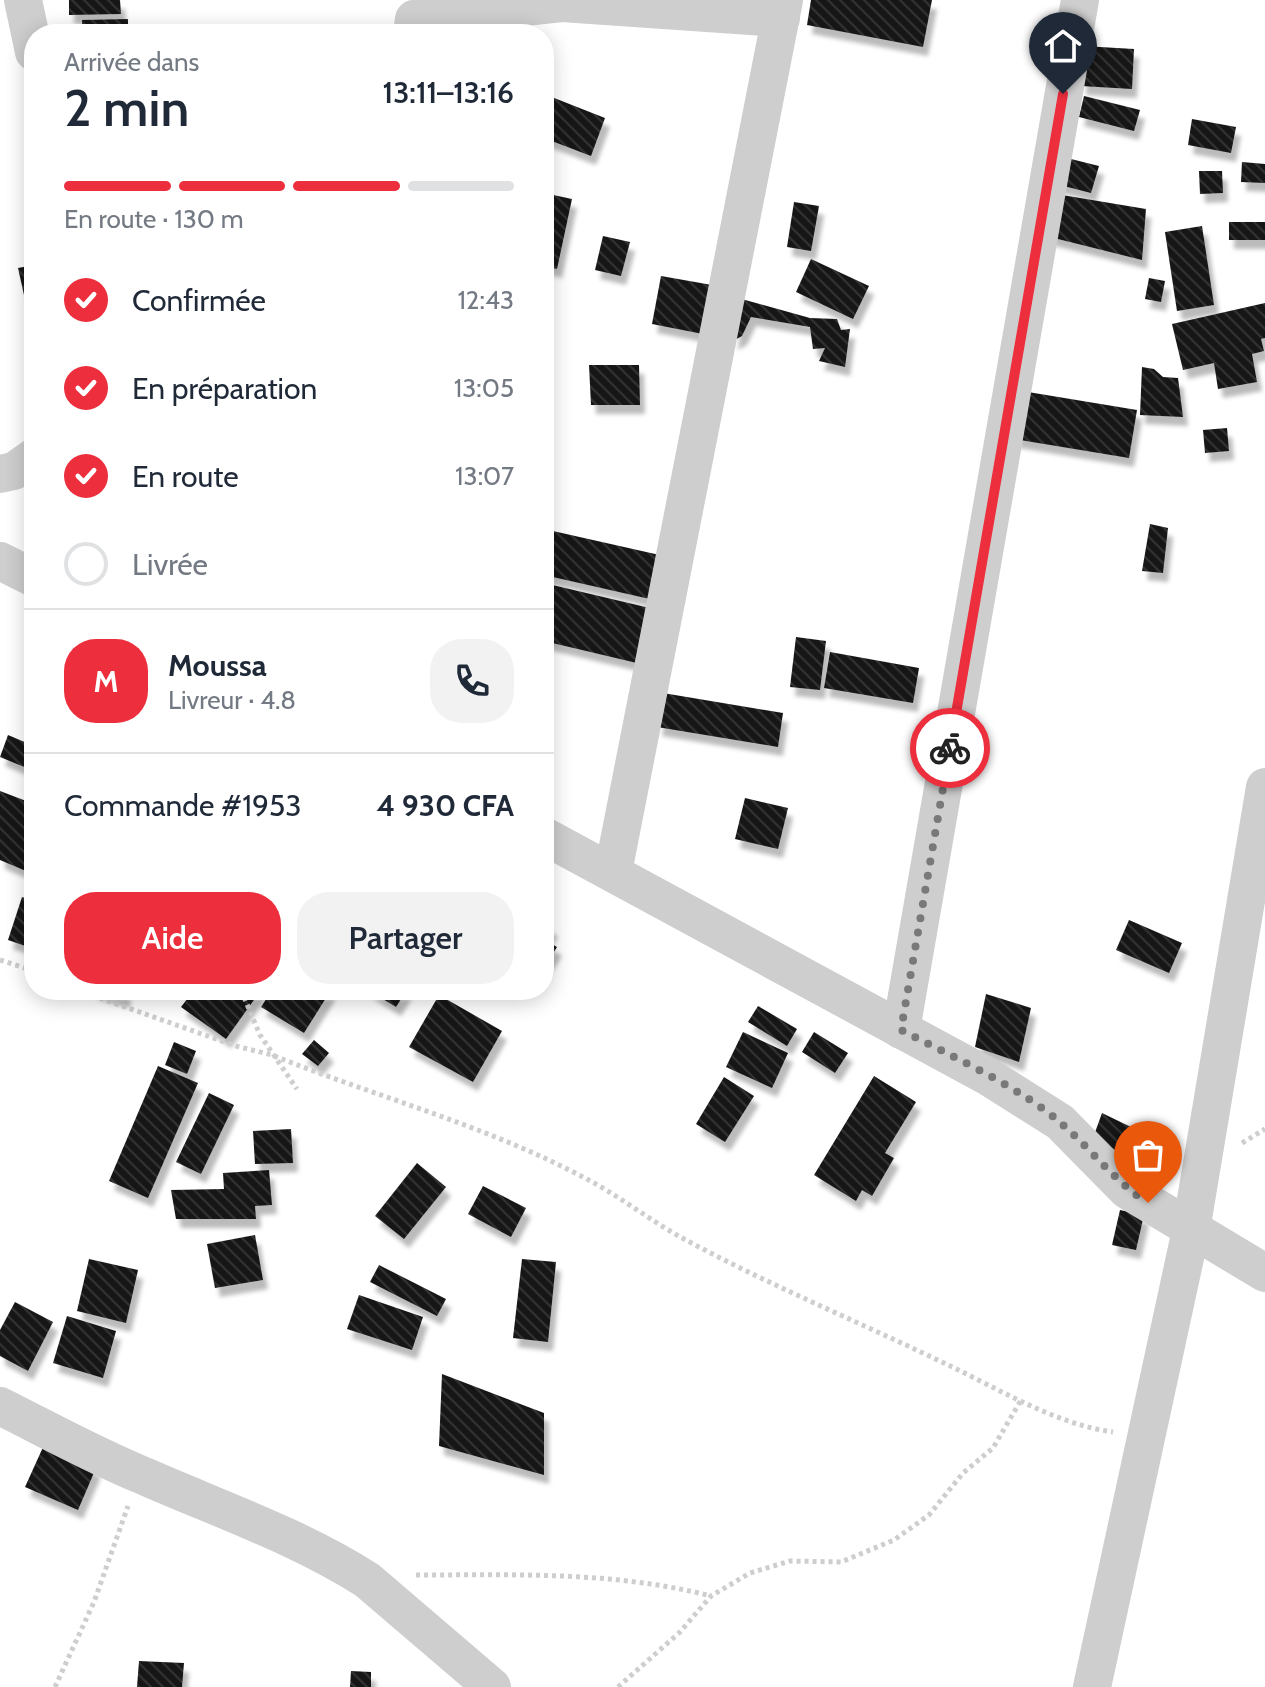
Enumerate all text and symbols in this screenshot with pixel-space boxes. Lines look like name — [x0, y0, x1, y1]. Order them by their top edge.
pin — [1029, 12, 1097, 94]
icon: home — [1041, 24, 1085, 68]
text: Arrivée dans — [64, 46, 199, 78]
text: 13:11–13:16 — [383, 74, 514, 111]
text: 2 min — [64, 76, 189, 139]
text: En route · 130 m — [64, 203, 244, 235]
icon: check — [64, 278, 108, 322]
text: Confirmée — [132, 282, 266, 319]
text: 12:43 — [457, 284, 514, 316]
icon: check — [64, 366, 108, 410]
text: En préparation — [132, 370, 317, 407]
text: 13:05 — [454, 372, 514, 404]
icon: check — [64, 454, 108, 498]
text: En route — [132, 458, 239, 495]
text: 13:07 — [455, 460, 514, 492]
text: Livrée — [132, 546, 208, 583]
button: phone — [430, 639, 514, 723]
text: Moussa — [168, 647, 267, 684]
text: M — [94, 663, 119, 700]
text: Livreur · 4.8 — [168, 684, 296, 716]
courier — [910, 708, 990, 788]
icon: bike — [928, 726, 972, 770]
text: Commande #1953 — [64, 787, 302, 824]
text: 4 930 CFA — [376, 787, 514, 824]
button: Aide — [64, 892, 281, 984]
button: Partager — [297, 892, 514, 984]
pin — [1114, 1121, 1182, 1203]
icon: bag — [1126, 1133, 1170, 1177]

